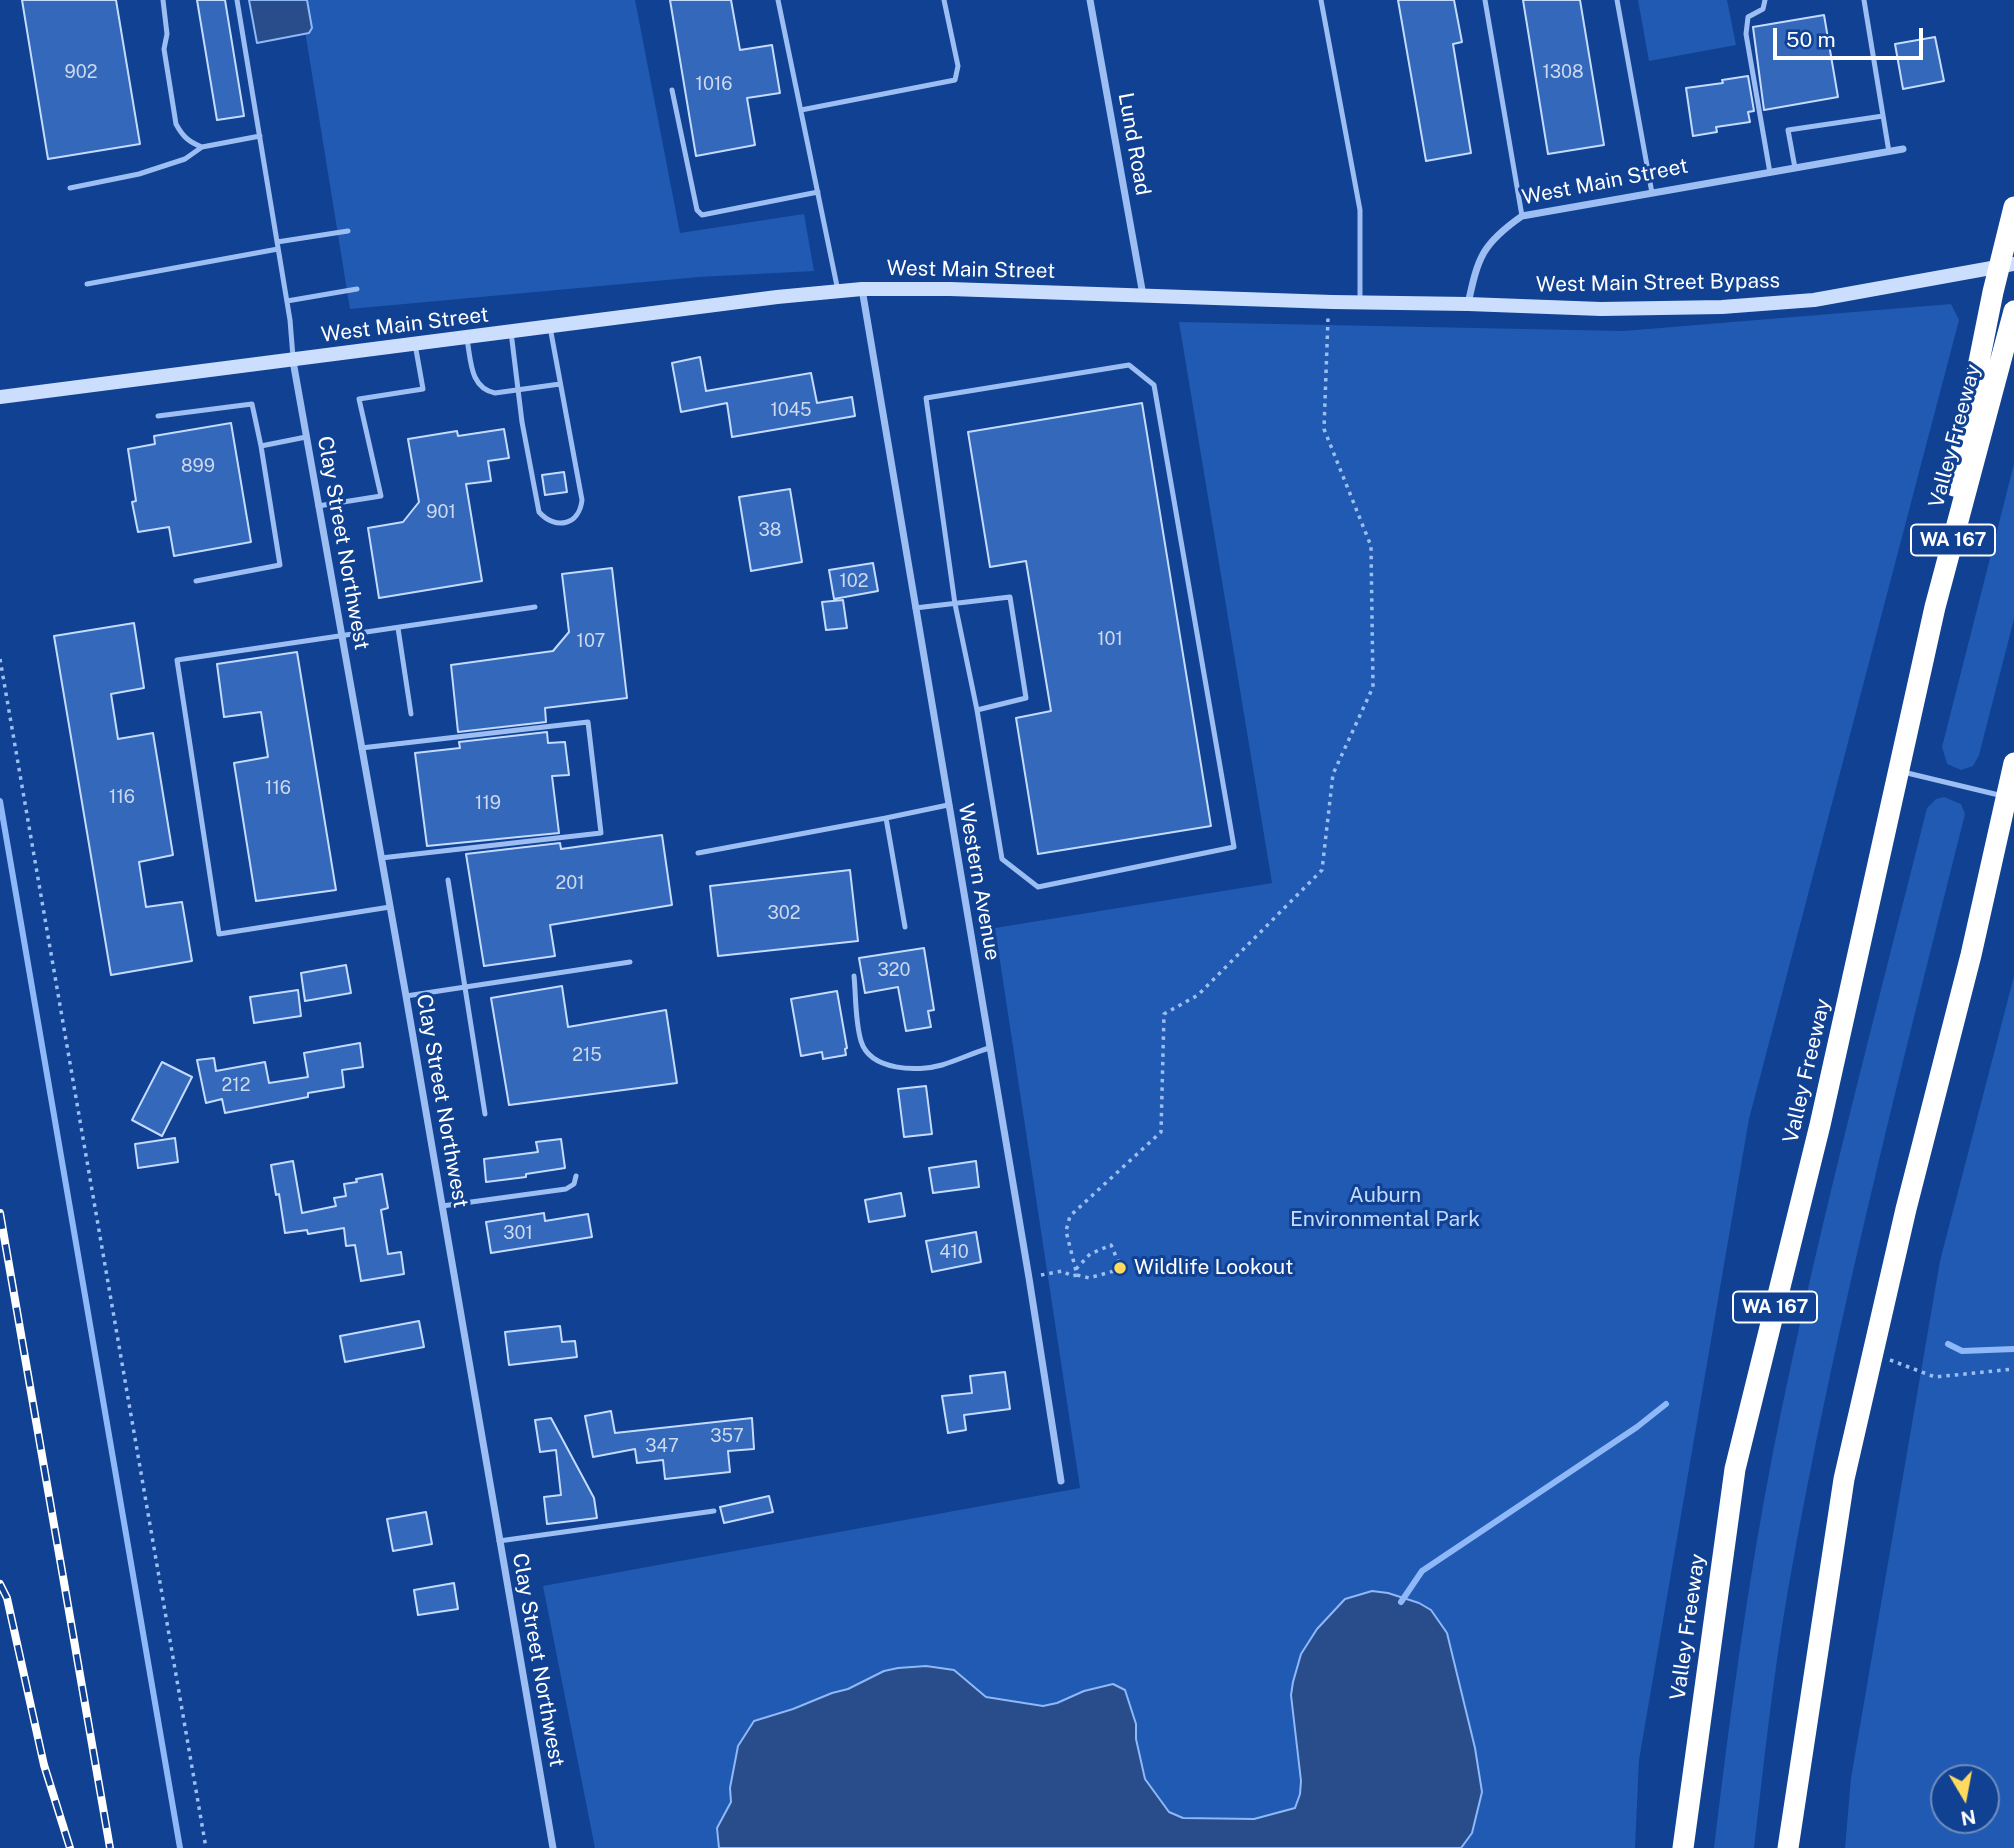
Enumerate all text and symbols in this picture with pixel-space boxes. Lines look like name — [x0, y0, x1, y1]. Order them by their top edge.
scale bar — [1776, 14, 1926, 58]
text: 50 m — [1786, 27, 1836, 52]
house number: 902 — [65, 61, 97, 83]
house number: 1308 — [1542, 61, 1584, 83]
house number: 1016 — [696, 73, 732, 95]
street label: Lund Road — [1113, 91, 1155, 197]
street label: West Main Street — [1520, 154, 1690, 210]
street label: West Main Street — [886, 256, 1056, 284]
street label: West Main Street Bypass — [1536, 268, 1780, 298]
street label: West Main Street — [320, 302, 490, 348]
street label: Valley Freeway — [1924, 361, 1986, 511]
house number: 1045 — [770, 399, 812, 421]
street label: Clay Street Northwest — [312, 434, 374, 652]
house number: 899 — [181, 455, 215, 477]
house number: 901 — [426, 501, 456, 523]
house number: 38 — [759, 519, 781, 541]
road number: WA 167 — [1911, 524, 1995, 555]
house number: 102 — [839, 570, 869, 592]
house number: 101 — [1097, 628, 1123, 650]
house number: 107 — [577, 630, 605, 652]
house number: 116 — [265, 777, 291, 799]
house number: 116 — [109, 786, 135, 808]
house number: 119 — [475, 792, 501, 814]
street label: Western Avenue — [953, 802, 1005, 962]
house number: 201 — [555, 872, 585, 894]
house number: 302 — [768, 902, 800, 924]
house number: 320 — [877, 959, 911, 981]
street label: Clay Street Northwest — [411, 992, 473, 1210]
street label: Valley Freeway — [1778, 996, 1836, 1146]
house number: 215 — [572, 1044, 602, 1066]
house number: 212 — [222, 1074, 250, 1096]
park label: Auburn Environmental Park — [1290, 1183, 1480, 1233]
house number: 301 — [503, 1222, 533, 1244]
house number: 410 — [939, 1241, 969, 1263]
place label: Wildlife Lookout — [1134, 1255, 1293, 1281]
marker: Wildlife Lookout — [1112, 1260, 1128, 1276]
road number: WA 167 — [1733, 1292, 1817, 1322]
house number: 357 — [710, 1425, 744, 1447]
house number: 347 — [645, 1435, 679, 1457]
street label: Clay Street Northwest — [507, 1551, 569, 1769]
street label: Valley Freeway — [1665, 1552, 1711, 1702]
north arrow — [1930, 1764, 2000, 1834]
text: N — [1959, 1806, 1978, 1830]

